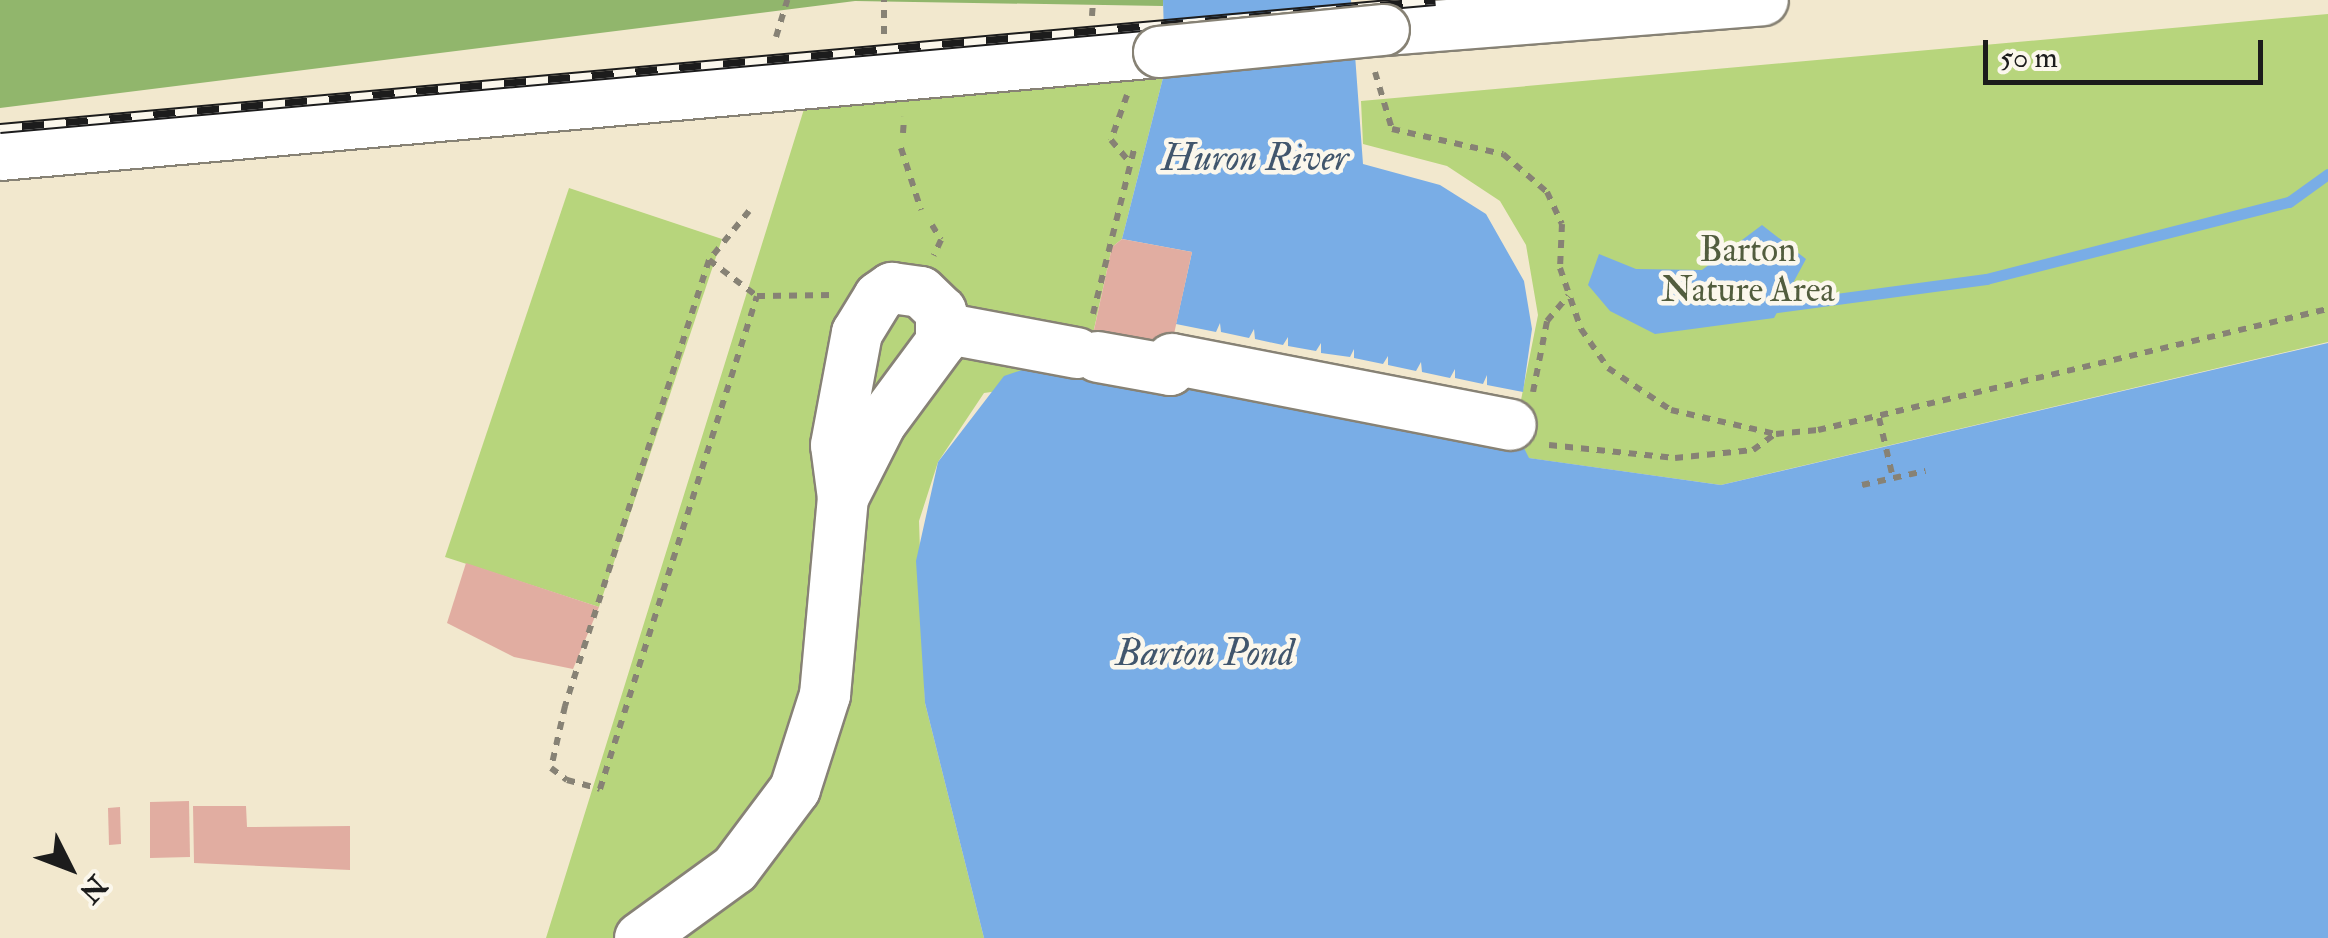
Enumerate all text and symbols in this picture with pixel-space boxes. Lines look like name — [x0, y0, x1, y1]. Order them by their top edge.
scale bar — [1988, 20, 2268, 82]
text: 50 m — [2000, 39, 2058, 76]
water label: Huron River — [1162, 136, 1348, 182]
park label: Barton Nature Area — [1661, 229, 1835, 311]
water label: Barton Pond — [1116, 631, 1294, 677]
north arrow — [20, 818, 120, 918]
text: N — [71, 867, 114, 909]

